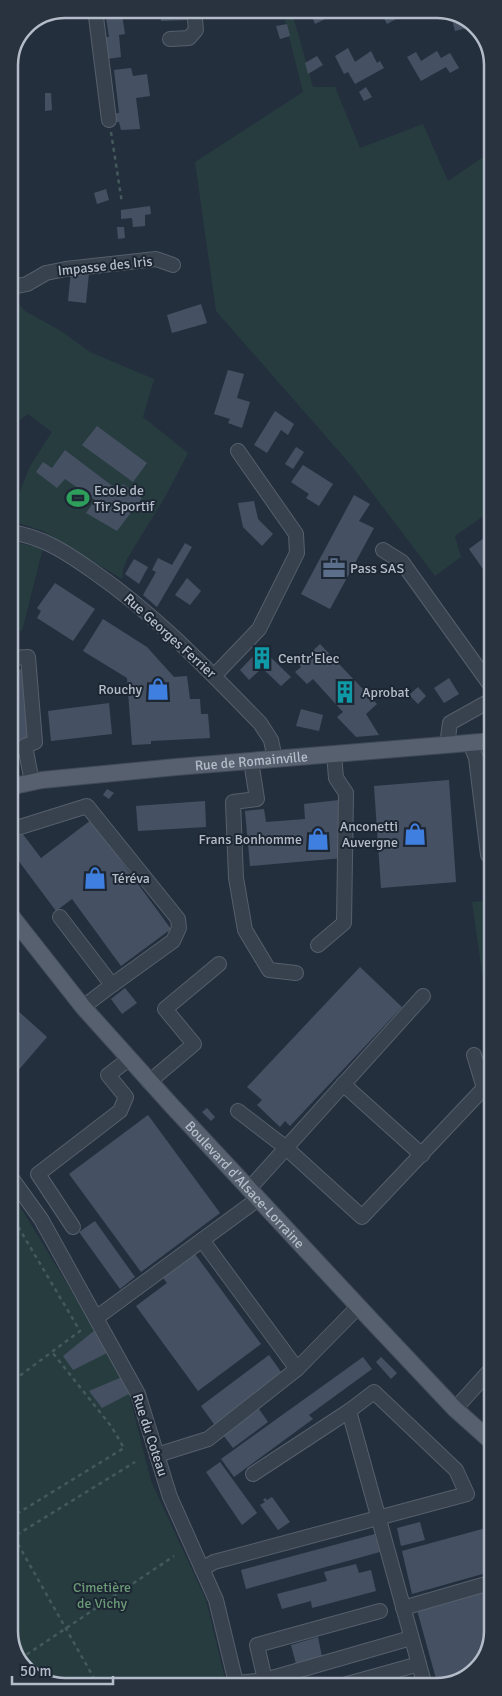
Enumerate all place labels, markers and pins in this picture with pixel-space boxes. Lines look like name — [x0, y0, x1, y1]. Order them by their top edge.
place label: Ecole de Tir Sportif — [94, 482, 156, 515]
sports icon: Ecole de Tir Sportif — [65, 485, 91, 511]
office icon: Pass SAS — [321, 555, 347, 581]
place label: Pass SAS — [350, 560, 404, 577]
building icon: Centr'Elec — [249, 645, 275, 671]
place label: Centr'Elec — [278, 650, 340, 667]
shop icon: Rouchy — [145, 676, 171, 702]
building icon: Aprobat — [332, 679, 358, 705]
place label: Rouchy — [98, 681, 142, 698]
place label: Aprobat — [362, 684, 409, 701]
place label: Anconetti Auvergne — [340, 818, 398, 851]
shop icon: Anconetti Auvergne — [402, 821, 428, 847]
shop icon: Frans Bonhomme — [305, 826, 331, 852]
place label: Frans Bonhomme — [198, 831, 302, 848]
shop icon: Téréva — [82, 865, 108, 891]
place label: Téréva — [112, 870, 150, 887]

